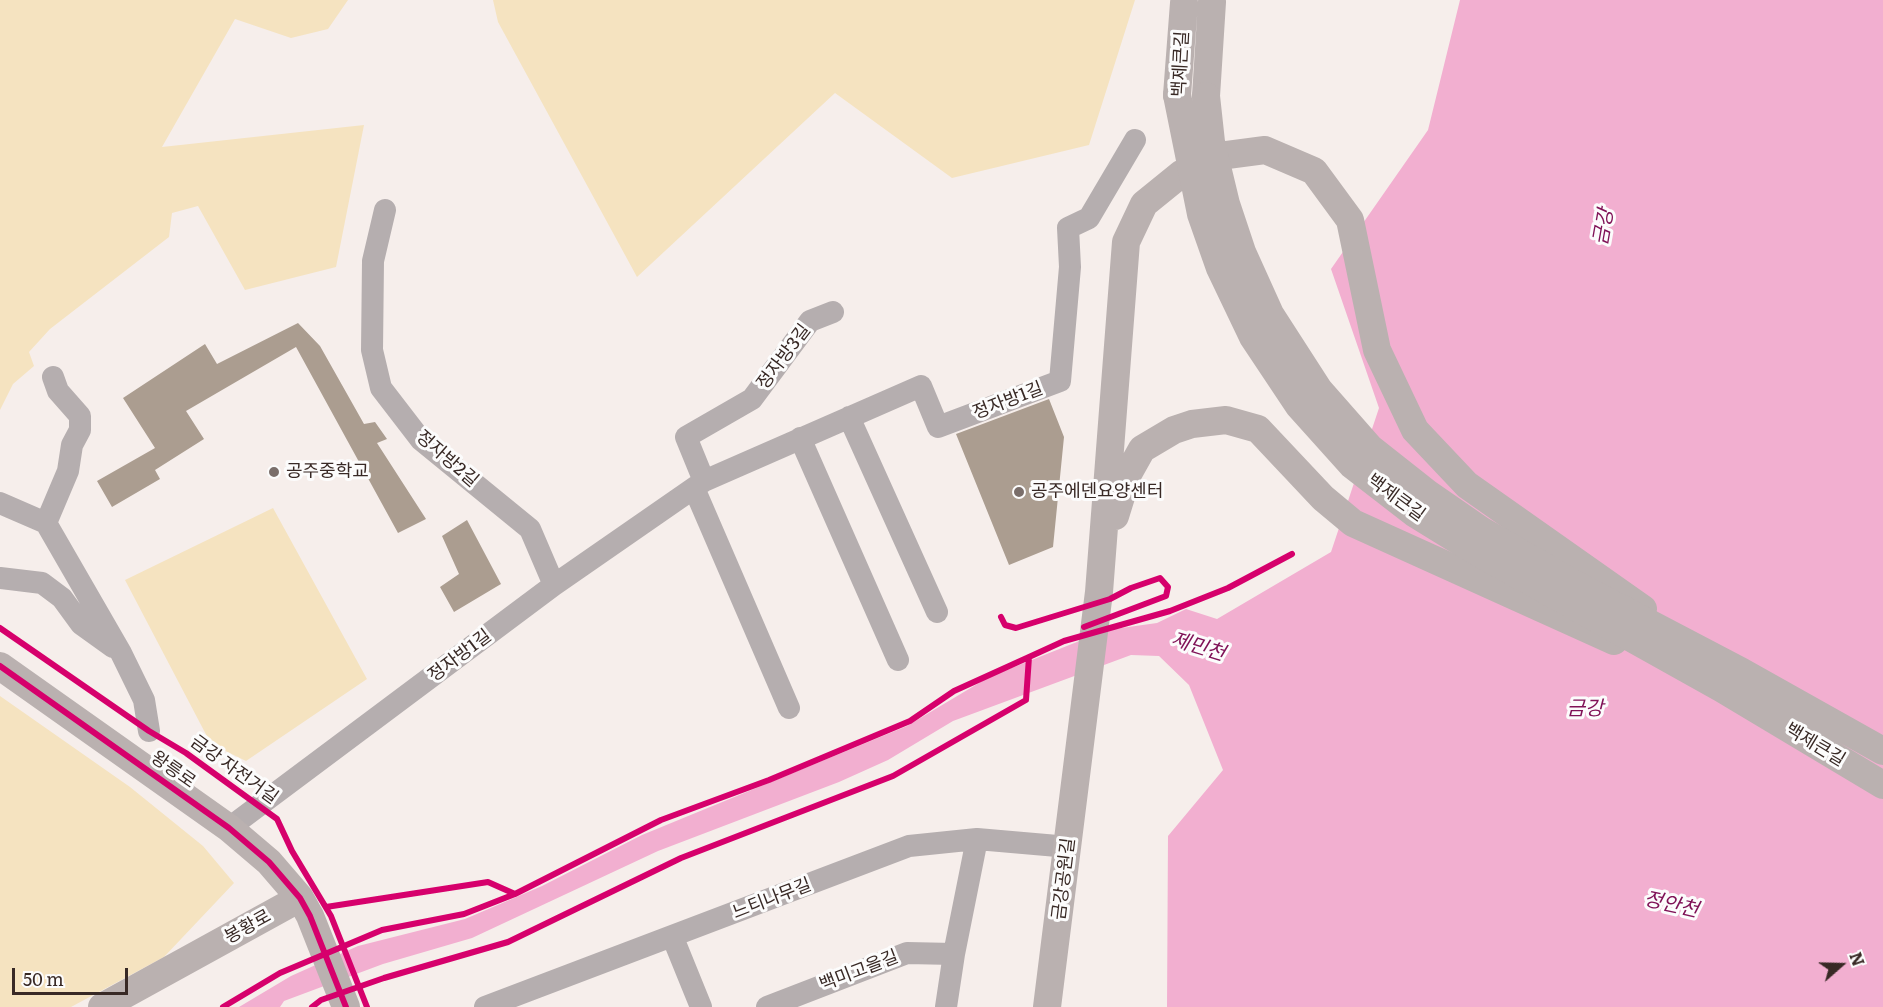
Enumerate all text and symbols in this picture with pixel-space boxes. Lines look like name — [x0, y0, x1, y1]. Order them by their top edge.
street label: 백제큰길 — [1168, 30, 1194, 98]
water label: 금강 — [1589, 207, 1619, 247]
street label: 정자방3길 — [753, 320, 815, 394]
street label: 정자방1길 — [970, 378, 1046, 424]
street label: 정자방2길 — [411, 426, 483, 492]
place label: 공주중학교 — [286, 461, 369, 483]
marker: 공주중학교 — [267, 465, 281, 479]
street label: 백제큰길 — [1363, 470, 1429, 526]
place label: 공주에덴요양센터 — [1031, 481, 1163, 503]
marker: 공주에덴요양센터 — [1012, 485, 1026, 499]
street label: 정자방1길 — [424, 625, 496, 687]
water label: 제민천 — [1168, 627, 1228, 667]
water label: 금강 — [1567, 697, 1603, 721]
street label: 백제큰길 — [1781, 719, 1849, 771]
street label: 금강 자전거길 — [186, 731, 282, 809]
street label: 왕릉로 — [146, 747, 200, 793]
street label: 금강공원길 — [1048, 837, 1080, 921]
street label: 느티나무길 — [729, 874, 815, 924]
water label: 정안천 — [1641, 887, 1701, 923]
street label: 봉황로 — [221, 906, 275, 948]
north arrow — [1811, 935, 1871, 995]
street label: 백미고을길 — [816, 946, 902, 996]
text: N — [1844, 948, 1871, 969]
scale bar — [15, 956, 130, 994]
text: 50 m — [23, 965, 64, 992]

